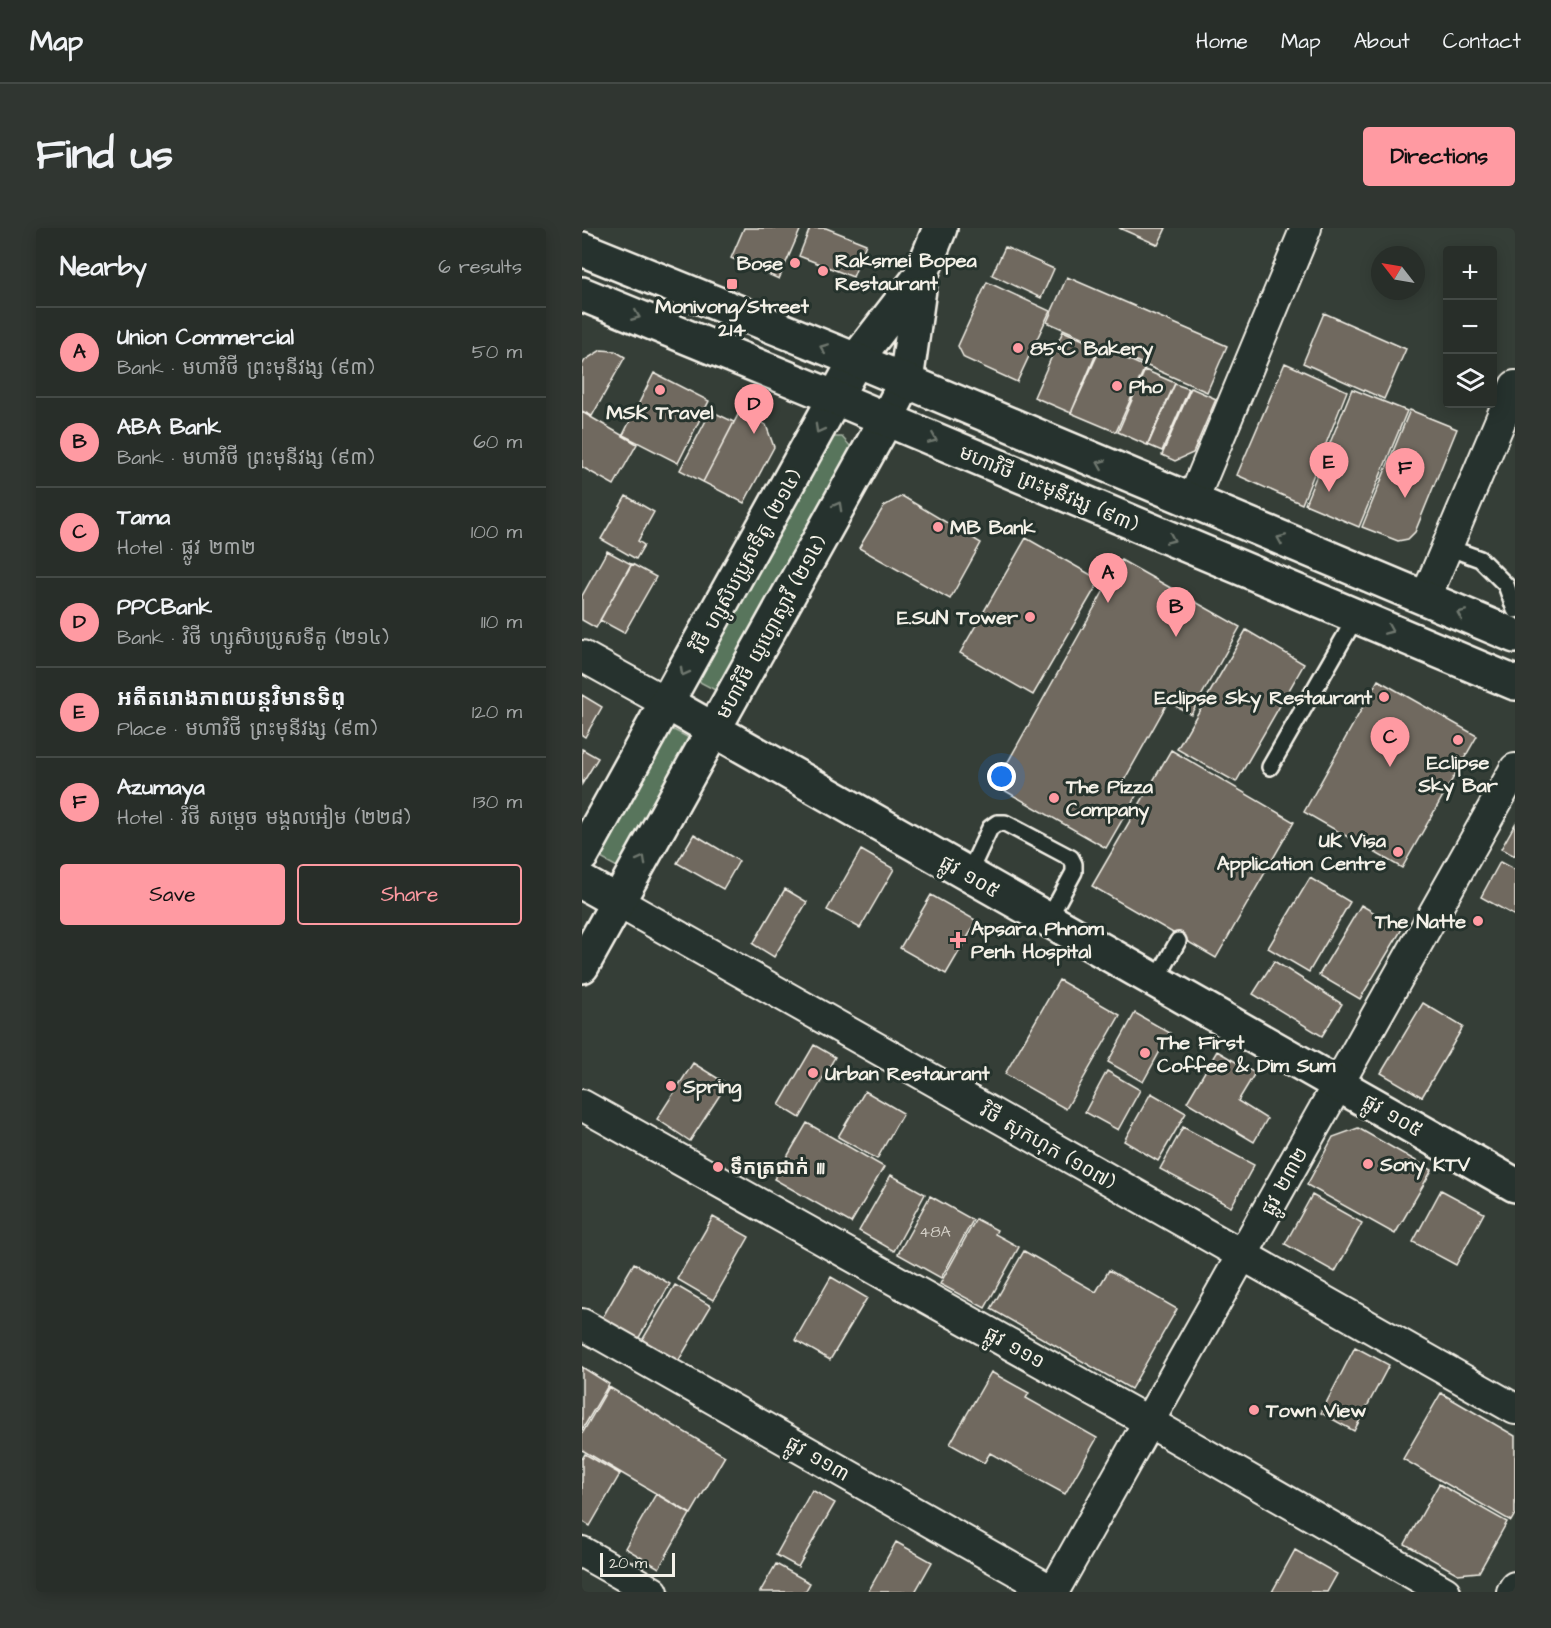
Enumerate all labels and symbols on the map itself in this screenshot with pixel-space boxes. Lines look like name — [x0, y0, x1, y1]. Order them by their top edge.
north arrow — [1371, 246, 1425, 300]
place label: Raksmei Bopea Restaurant — [835, 247, 978, 298]
place label: Bose — [737, 250, 783, 278]
marker: Bose — [788, 256, 802, 270]
marker: Raksmei Bopea Restaurant — [816, 264, 830, 278]
marker: Monivong/Street 214 — [725, 277, 739, 291]
place label: Monivong/Street 214 — [655, 293, 810, 344]
one-way arrow — [630, 309, 641, 321]
place label: 85°C Bakery — [1030, 335, 1153, 364]
marker: 85°C Bakery — [1011, 341, 1025, 355]
one-way arrow — [820, 343, 831, 355]
place label: Pho — [1129, 373, 1164, 401]
marker: Pho — [1110, 379, 1124, 393]
marker: MSK Travel — [653, 383, 667, 397]
pin: D — [734, 384, 774, 434]
place label: MSK Travel — [606, 399, 714, 427]
one-way arrow — [815, 422, 827, 433]
one-way arrow — [926, 432, 937, 444]
street label: មហាវិថី ព្រះមុនីវង្ស (៩៣) — [955, 439, 1142, 539]
pin: E — [1310, 442, 1348, 492]
pin: F — [1386, 448, 1424, 498]
one-way arrow — [1096, 459, 1107, 471]
street label: វិថី ហ្សូសិបប្រូសទីតូ (២១៤) — [685, 465, 812, 660]
one-way arrow — [831, 502, 843, 512]
place label: MB Bank — [950, 514, 1036, 542]
marker: MB Bank — [931, 520, 945, 534]
street label: មហាវិថី យូហ្គោស្លាវី (២១៤) — [710, 531, 834, 724]
one-way arrow — [1164, 532, 1175, 544]
one-way arrow — [1276, 534, 1287, 546]
pin: A — [1088, 554, 1128, 603]
pin: B — [1156, 588, 1196, 637]
place label: E.SUN Tower — [897, 604, 1019, 632]
one-way arrow — [1456, 609, 1467, 621]
marker: E.SUN Tower — [1023, 610, 1037, 624]
one-way arrow — [1383, 623, 1394, 635]
one-way arrow — [680, 666, 691, 677]
place label: Eclipse Sky Restaurant — [1154, 684, 1373, 713]
marker: Eclipse Sky Restaurant — [1377, 690, 1391, 704]
pin: C — [1370, 718, 1410, 767]
marker: Eclipse Sky Bar — [1451, 733, 1465, 747]
place label: Eclipse Sky Bar — [1417, 749, 1499, 801]
your location — [987, 762, 1016, 791]
place label: The Pizza Company — [1065, 773, 1154, 825]
marker: The Pizza Company — [1047, 791, 1061, 805]
place label: UK Visa Application Centre — [1217, 827, 1387, 878]
marker: UK Visa Application Centre — [1391, 845, 1405, 859]
street label: ផ្លូវ ១០៥ — [932, 848, 1005, 909]
one-way arrow — [634, 856, 646, 866]
place label: The Natte — [1374, 908, 1466, 936]
marker: The Natte — [1471, 914, 1485, 928]
place label: Apsara Phnom Penh Hospital — [971, 915, 1104, 966]
marker: Apsara Phnom Penh Hospital — [949, 931, 967, 949]
place label: The First Coffee & Dim Sum — [1156, 1029, 1336, 1080]
marker: The First Coffee & Dim Sum — [1138, 1046, 1152, 1060]
place label: Urban Restaurant — [825, 1060, 990, 1088]
marker: Urban Restaurant — [806, 1066, 820, 1080]
place label: Spring — [682, 1073, 742, 1102]
marker: Spring — [664, 1079, 678, 1093]
street label: ផ្លូវ ១០៥ — [1355, 1087, 1428, 1148]
street label: វិថី សុកហុក (១០៧) — [975, 1097, 1120, 1197]
street label: ផ្លូវ ២៣២ — [1255, 1142, 1319, 1223]
place label: Sony KTV — [1379, 1151, 1471, 1180]
place label: ទឹកត្រជាក់ 111 — [730, 1154, 825, 1182]
marker: Sony KTV — [1361, 1157, 1375, 1171]
marker: ទឹកត្រជាក់ 111 — [711, 1160, 725, 1174]
house number: 48A — [919, 1221, 951, 1243]
street label: ផ្លូវ ១១១ — [977, 1320, 1050, 1379]
place label: Town View — [1265, 1397, 1366, 1425]
marker: Town View — [1247, 1403, 1261, 1417]
street label: ផ្លូវ ១១៣ — [778, 1429, 855, 1492]
scale bar — [600, 1550, 675, 1578]

